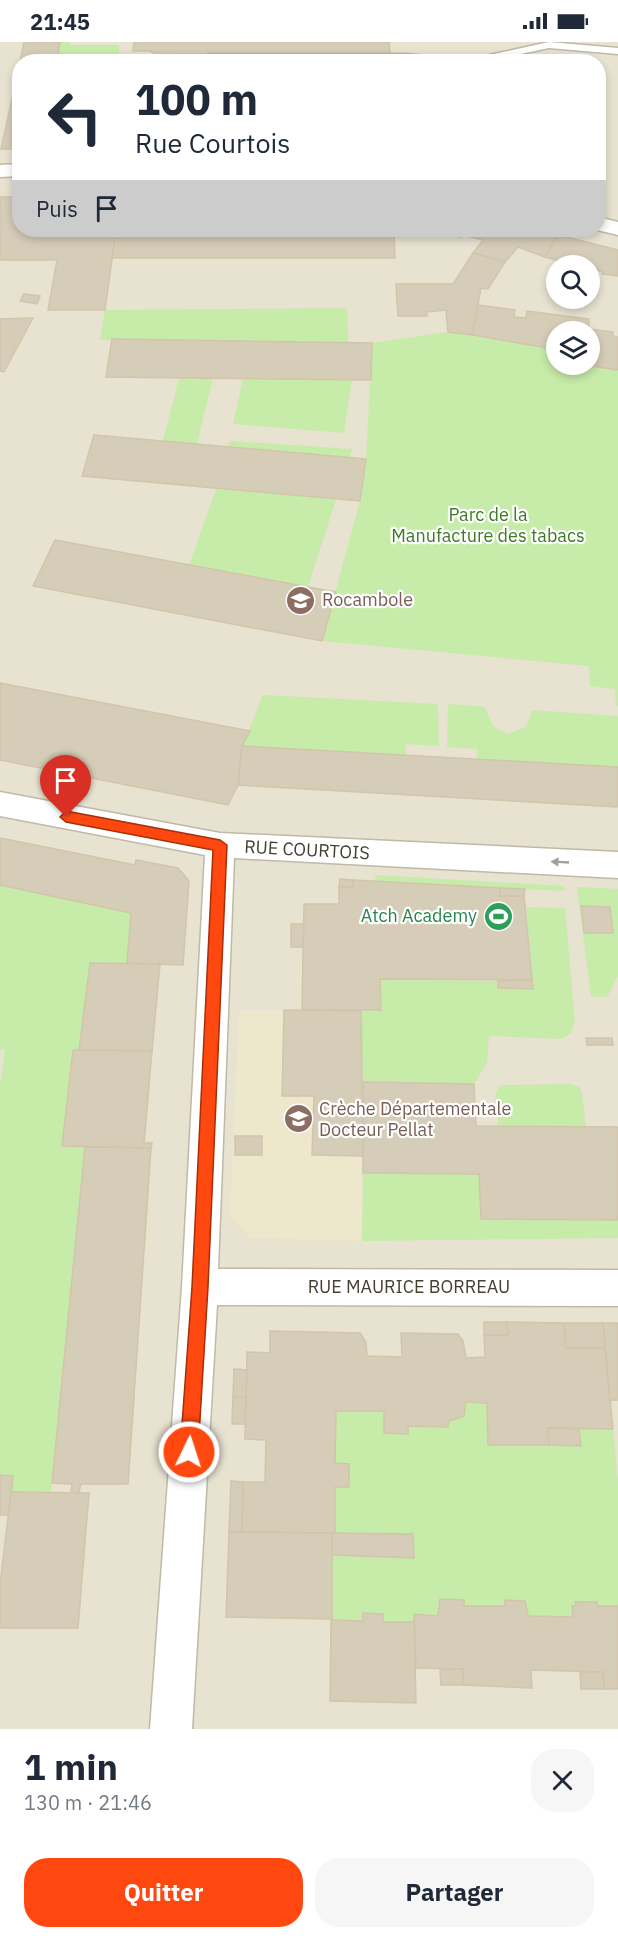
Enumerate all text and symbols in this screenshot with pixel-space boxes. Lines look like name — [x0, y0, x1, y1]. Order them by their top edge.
text: 21:45 — [30, 7, 90, 36]
text: 100 m — [135, 72, 258, 127]
icon: left — [36, 78, 114, 156]
text: Rue Courtois — [135, 125, 290, 160]
icon: arrive — [90, 192, 123, 225]
text: Puis — [36, 194, 78, 223]
map controls — [546, 255, 600, 375]
button: search — [546, 255, 600, 309]
button: layers — [546, 321, 600, 375]
park label: Parc de la Manufacture des tabacs — [391, 503, 585, 547]
school or university icon: Rocambole — [285, 584, 317, 616]
place label: Rocambole — [322, 588, 413, 611]
pin — [40, 755, 91, 817]
icon: arrive — [49, 764, 82, 797]
street label: RUE COURTOIS — [244, 835, 370, 864]
one-way arrow — [550, 858, 569, 867]
sports icon: Atch Academy — [482, 900, 514, 932]
place label: Atch Academy — [361, 904, 477, 927]
place label: Crèche Départementale Docteur Pellat — [319, 1097, 511, 1141]
school or university icon: Crèche Départementale Docteur Pellat — [282, 1103, 314, 1135]
street label: RUE MAURICE BORREAU — [308, 1275, 510, 1298]
position arrow — [157, 1420, 221, 1484]
text: 1 min — [24, 1743, 118, 1790]
button: close — [531, 1749, 594, 1812]
text: 130 m · 21:46 — [24, 1789, 152, 1816]
button: Quitter — [24, 1858, 303, 1927]
button: Partager — [315, 1858, 594, 1927]

